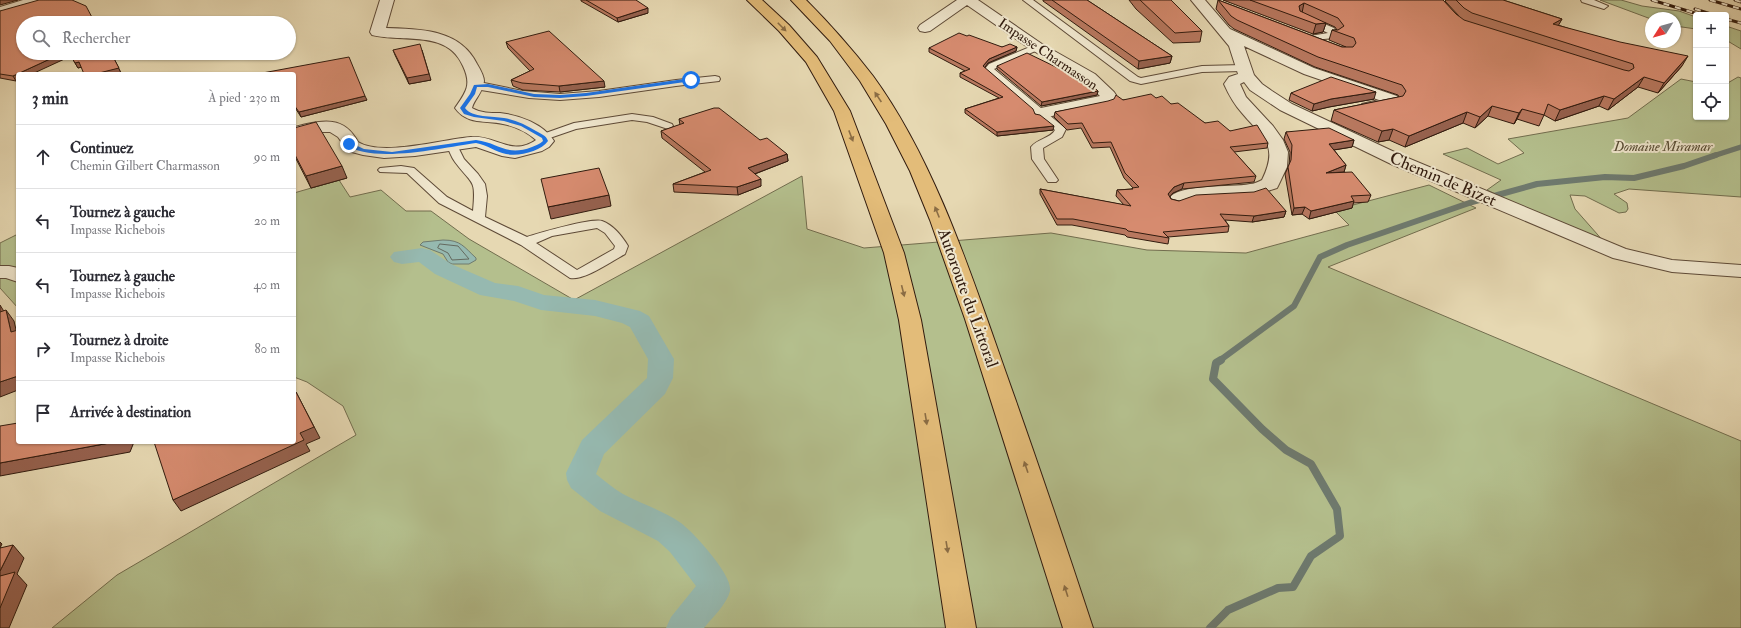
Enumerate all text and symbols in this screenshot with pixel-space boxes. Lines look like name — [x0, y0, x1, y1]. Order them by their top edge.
north arrow — [1645, 12, 1681, 48]
map controls — [1693, 12, 1729, 120]
button: + — [1693, 12, 1729, 48]
street label: Impasse Charmasson — [994, 14, 1101, 94]
search box — [16, 16, 296, 60]
one-way arrow — [777, 22, 787, 32]
icon: search — [30, 27, 52, 49]
text: Rechercher — [62, 29, 130, 48]
button: − — [1693, 48, 1729, 84]
route start — [682, 71, 700, 89]
button: locate — [1693, 84, 1729, 120]
text: 3 min — [32, 88, 69, 109]
text: À pied · 230 m — [208, 90, 280, 106]
one-way arrow — [874, 91, 882, 102]
one-way arrow — [849, 130, 855, 142]
route end — [340, 135, 358, 153]
park label: Domaine Miramar — [1613, 138, 1713, 155]
text: Continuez — [70, 139, 134, 158]
icon: ahead — [32, 146, 54, 168]
street label: Chemin de Bizet — [1386, 147, 1500, 211]
text: 90 m — [254, 149, 280, 165]
text: Chemin Gilbert Charmasson — [70, 158, 220, 174]
text: Tournez à gauche — [70, 203, 175, 222]
one-way arrow — [933, 206, 939, 218]
icon: left — [32, 210, 54, 232]
text: 20 m — [254, 213, 280, 229]
text: Impasse Richebois — [70, 222, 165, 238]
street label: Autoroute du Littoral — [933, 224, 1003, 371]
text: Tournez à gauche — [70, 267, 175, 286]
icon: left — [32, 274, 54, 296]
text: 40 m — [254, 277, 280, 293]
one-way arrow — [900, 285, 906, 297]
text: Impasse Richebois — [70, 286, 165, 302]
text: Tournez à droite — [70, 331, 169, 350]
icon: right — [32, 338, 54, 360]
text: 80 m — [254, 341, 280, 357]
text: Impasse Richebois — [70, 350, 165, 366]
icon: arrive — [32, 402, 54, 424]
text: Arrivée à destination — [70, 403, 191, 422]
one-way arrow — [923, 413, 929, 425]
one-way arrow — [1023, 461, 1029, 473]
one-way arrow — [945, 541, 951, 553]
one-way arrow — [1063, 585, 1069, 597]

